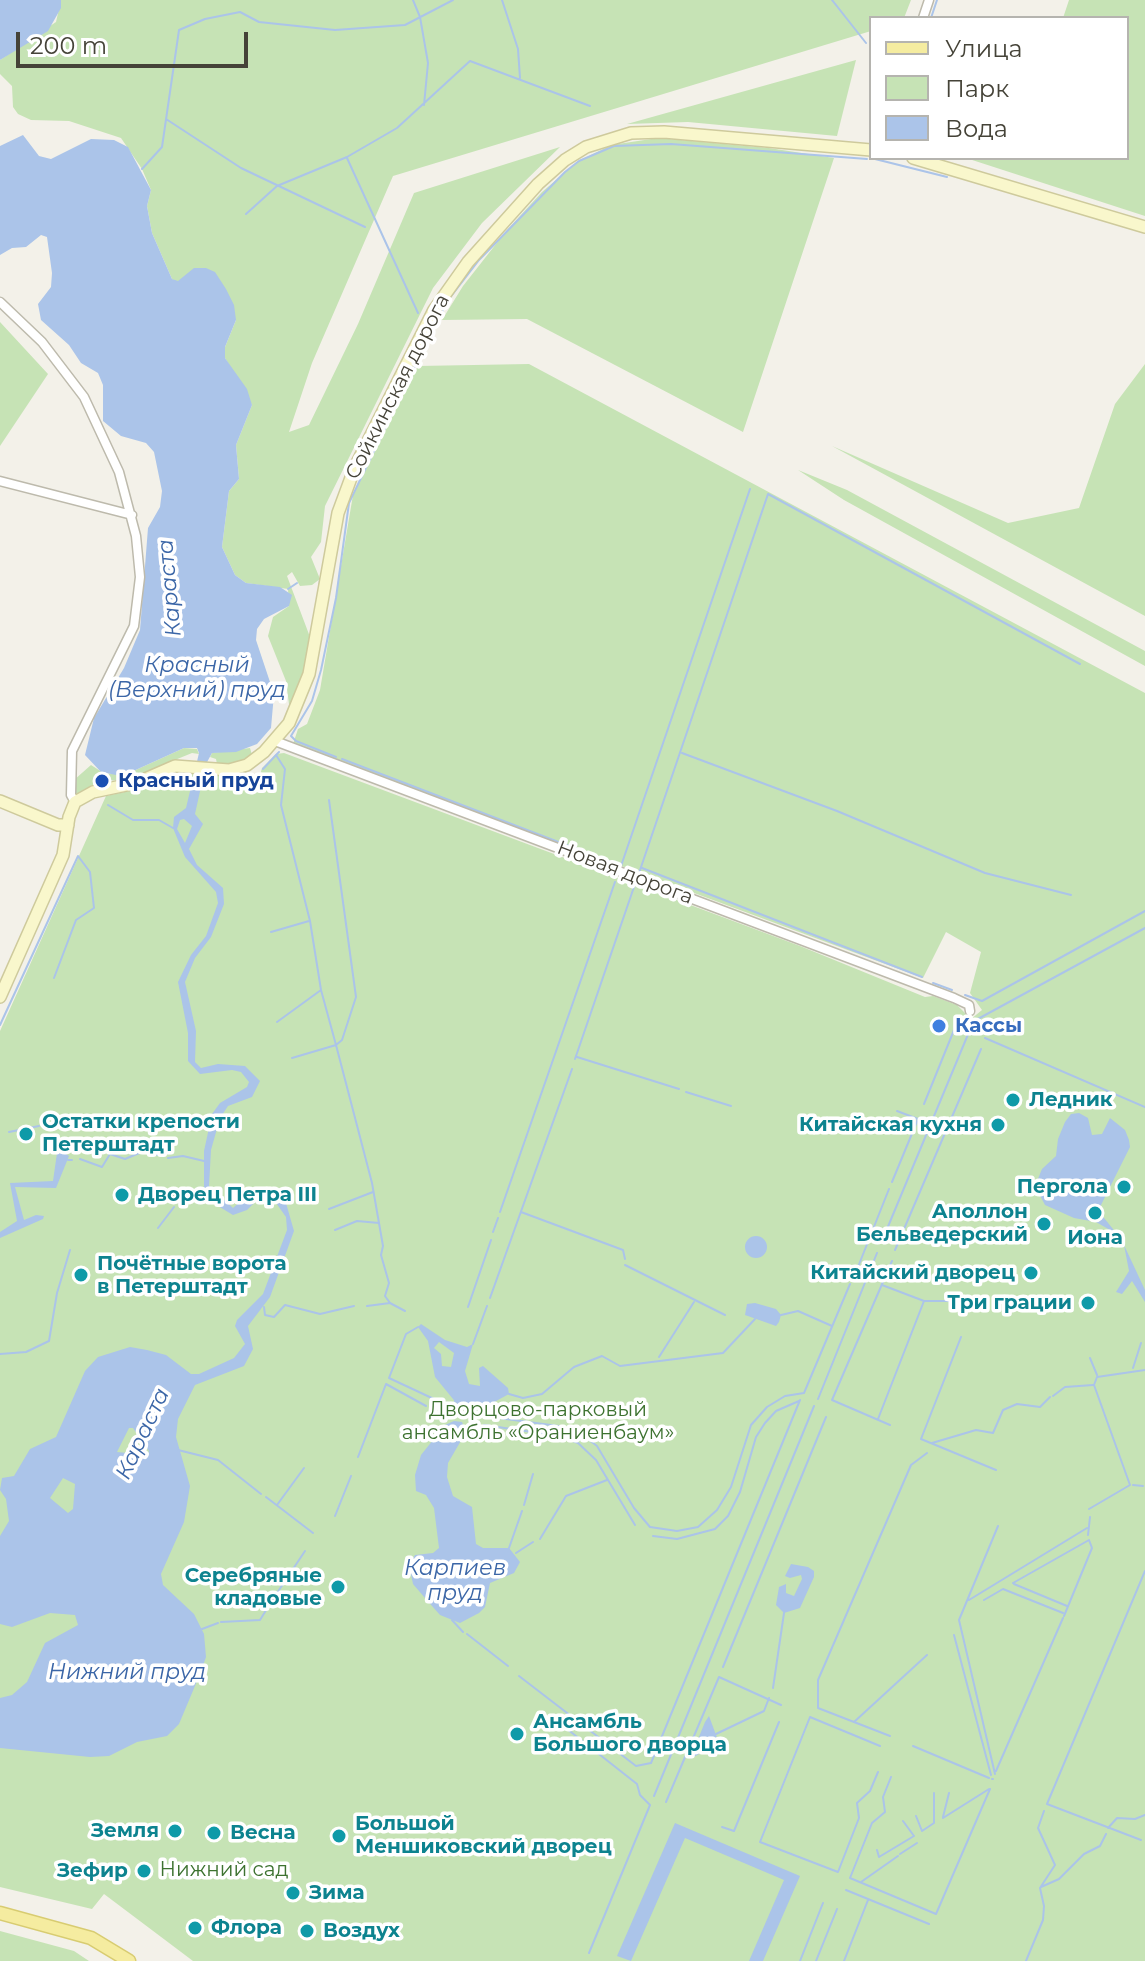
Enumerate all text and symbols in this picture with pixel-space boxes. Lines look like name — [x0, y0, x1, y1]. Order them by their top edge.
scale bar — [20, 16, 252, 66]
legend — [869, 16, 1129, 160]
text: 200 m — [30, 31, 107, 60]
text: Улица — [945, 34, 1023, 63]
text: Парк — [945, 74, 1009, 103]
text: Вода — [945, 114, 1008, 143]
street label: Сойкинская дорога — [341, 291, 455, 483]
water label: Караста — [153, 538, 187, 638]
water label: Красный (Верхний) пруд — [108, 653, 286, 704]
place label: Красный пруд — [118, 769, 274, 793]
marker: Красный пруд — [93, 772, 111, 790]
street label: Новая дорога — [554, 836, 696, 910]
place label: Кассы — [955, 1014, 1022, 1038]
marker: Кассы — [930, 1017, 948, 1035]
place label: Ледник — [1029, 1088, 1113, 1112]
marker: Ледник — [1004, 1091, 1022, 1109]
place label: Остатки крепости Петерштадт — [42, 1110, 240, 1157]
place label: Китайская кухня — [799, 1113, 982, 1137]
marker: Китайская кухня — [989, 1116, 1007, 1134]
marker: Остатки крепости Петерштадт — [17, 1125, 35, 1143]
place label: Пергола — [1017, 1175, 1108, 1199]
marker: Пергола — [1115, 1178, 1133, 1196]
place label: Дворец Петра III — [138, 1183, 317, 1207]
marker: Дворец Петра III — [113, 1186, 131, 1204]
place label: Аполлон Бельведерский — [856, 1200, 1028, 1247]
marker: Иона — [1086, 1204, 1104, 1222]
marker: Аполлон Бельведерский — [1035, 1215, 1053, 1233]
place label: Иона — [1067, 1226, 1123, 1250]
place label: Почётные ворота в Петерштадт — [97, 1252, 287, 1299]
place label: Китайский дворец — [810, 1261, 1015, 1285]
marker: Китайский дворец — [1022, 1264, 1040, 1282]
marker: Почётные ворота в Петерштадт — [72, 1266, 90, 1284]
place label: Три грации — [947, 1291, 1072, 1315]
marker: Три грации — [1079, 1294, 1097, 1312]
water label: Караста — [110, 1384, 176, 1484]
park label: Дворцово-парковый ансамбль «Ораниенбаум» — [402, 1398, 674, 1445]
water label: Карпиев пруд — [404, 1556, 506, 1608]
place label: Серебряные кладовые — [185, 1564, 322, 1611]
marker: Серебряные кладовые — [329, 1578, 347, 1596]
water label: Нижний пруд — [48, 1660, 206, 1686]
place label: Ансамбль Большого дворца — [533, 1710, 727, 1757]
marker: Ансамбль Большого дворца — [508, 1725, 526, 1743]
place label: Большой Меншиковский дворец — [355, 1812, 612, 1859]
place label: Земля — [91, 1819, 159, 1843]
place label: Весна — [230, 1821, 296, 1845]
marker: Земля — [166, 1822, 184, 1840]
marker: Весна — [205, 1824, 223, 1842]
marker: Большой Меншиковский дворец — [330, 1827, 348, 1845]
park label: Нижний сад — [160, 1858, 288, 1882]
place label: Зефир — [57, 1859, 128, 1883]
marker: Зефир — [135, 1862, 153, 1880]
place label: Зима — [309, 1881, 365, 1905]
marker: Зима — [284, 1884, 302, 1902]
place label: Флора — [211, 1916, 282, 1940]
marker: Флора — [186, 1919, 204, 1937]
place label: Воздух — [323, 1919, 400, 1943]
marker: Воздух — [298, 1922, 316, 1940]

